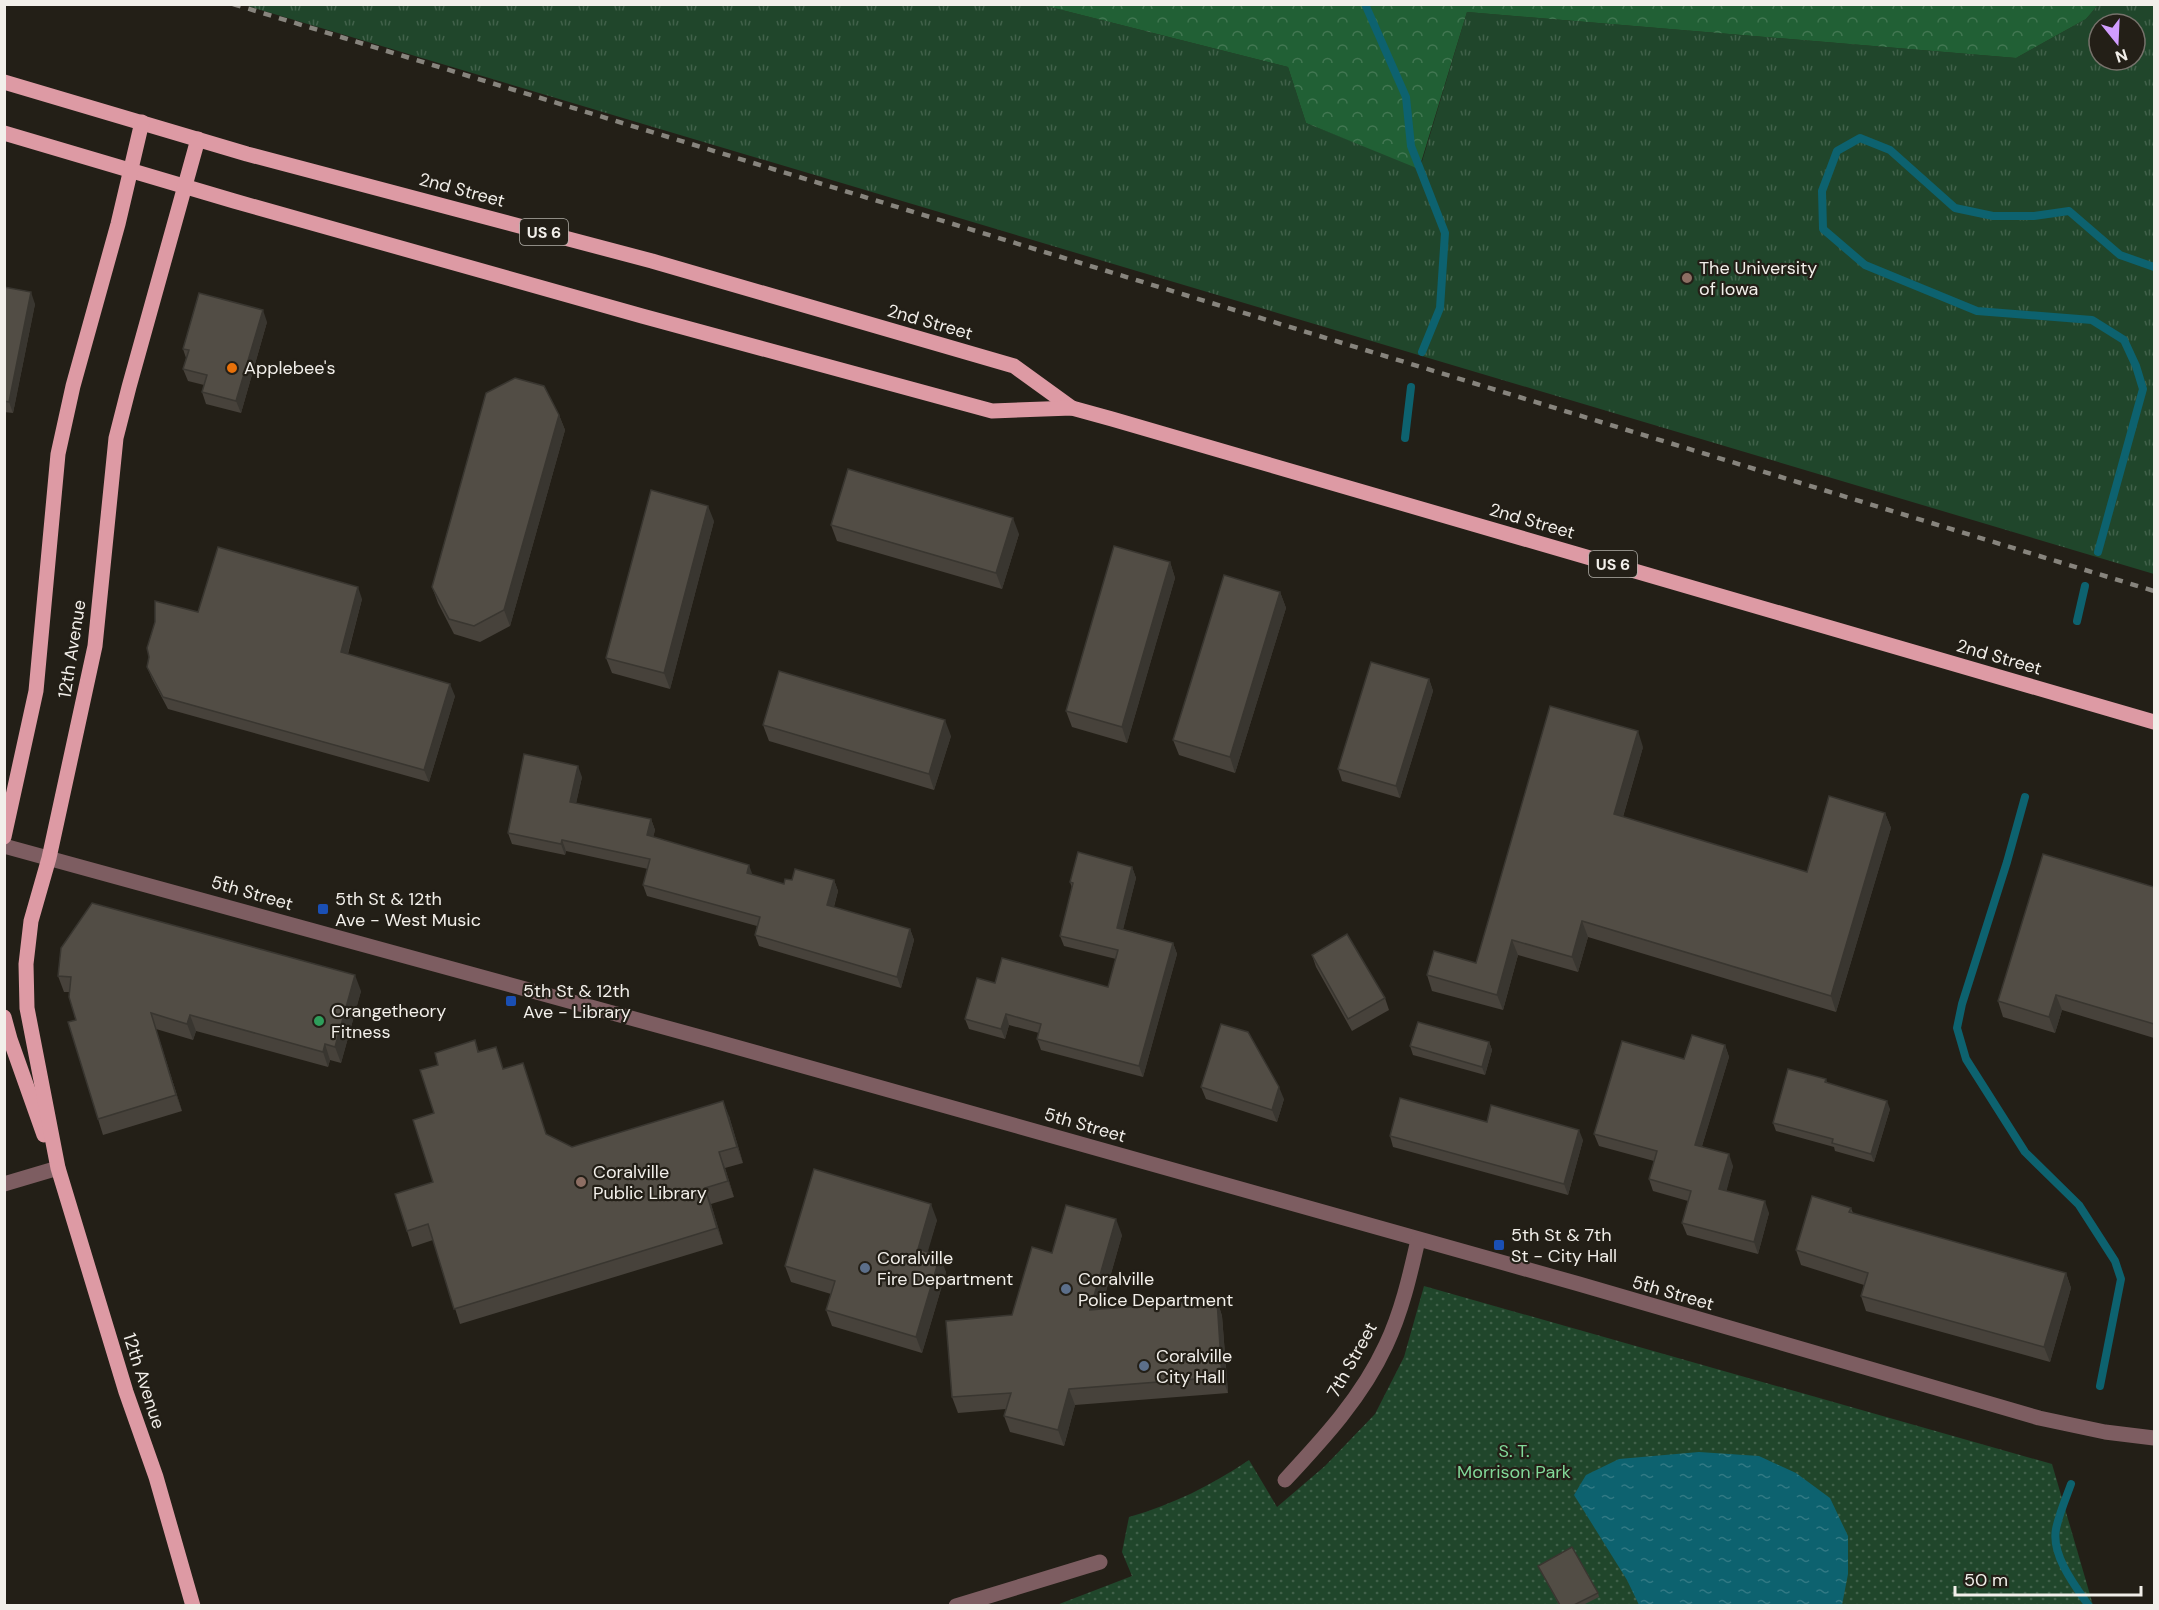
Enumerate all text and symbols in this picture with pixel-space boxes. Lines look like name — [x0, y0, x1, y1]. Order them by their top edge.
north arrow — [2087, 12, 2147, 72]
text: N — [2113, 44, 2130, 68]
street label: 2nd Street — [416, 167, 508, 213]
road number: US 6 — [520, 219, 568, 245]
place label: The University of Iowa — [1699, 256, 1817, 301]
marker: The University of Iowa — [1680, 271, 1694, 285]
street label: 2nd Street — [884, 298, 976, 346]
place label: Applebee's — [244, 356, 336, 380]
marker: Applebee's — [225, 361, 239, 375]
street label: 2nd Street — [1486, 497, 1578, 545]
road number: US 6 — [1589, 551, 1637, 577]
street label: 12th Avenue — [52, 598, 92, 700]
street label: 2nd Street — [1953, 633, 2045, 681]
street label: 5th Street — [208, 870, 296, 916]
place label: 5th St & 12th Ave - West Music — [335, 887, 481, 932]
marker: 5th St & 12th Ave - West Music — [316, 902, 330, 916]
place label: 5th St & 12th Ave - Library — [523, 979, 631, 1024]
marker: 5th St & 12th Ave - Library — [504, 994, 518, 1008]
place label: Orangetheory Fitness — [331, 999, 446, 1044]
marker: Orangetheory Fitness — [312, 1014, 326, 1028]
street label: 5th Street — [1041, 1102, 1129, 1148]
place label: Coralville Public Library — [593, 1160, 707, 1205]
marker: Coralville Public Library — [574, 1175, 588, 1189]
place label: 5th St & 7th St - City Hall — [1511, 1223, 1617, 1268]
marker: 5th St & 7th St - City Hall — [1492, 1238, 1506, 1252]
place label: Coralville Fire Department — [877, 1246, 1013, 1291]
marker: Coralville Fire Department — [858, 1261, 872, 1275]
place label: Coralville Police Department — [1078, 1267, 1233, 1312]
street label: 5th Street — [1629, 1270, 1717, 1316]
marker: Coralville Police Department — [1059, 1282, 1073, 1296]
street label: 7th Street — [1321, 1318, 1383, 1402]
street label: 12th Avenue — [117, 1330, 171, 1432]
place label: Coralville City Hall — [1156, 1344, 1232, 1389]
marker: Coralville City Hall — [1137, 1359, 1151, 1373]
park label: S. T. Morrison Park — [1457, 1439, 1571, 1484]
scale bar — [1955, 1559, 2141, 1597]
text: 50 m — [1964, 1568, 2008, 1592]

